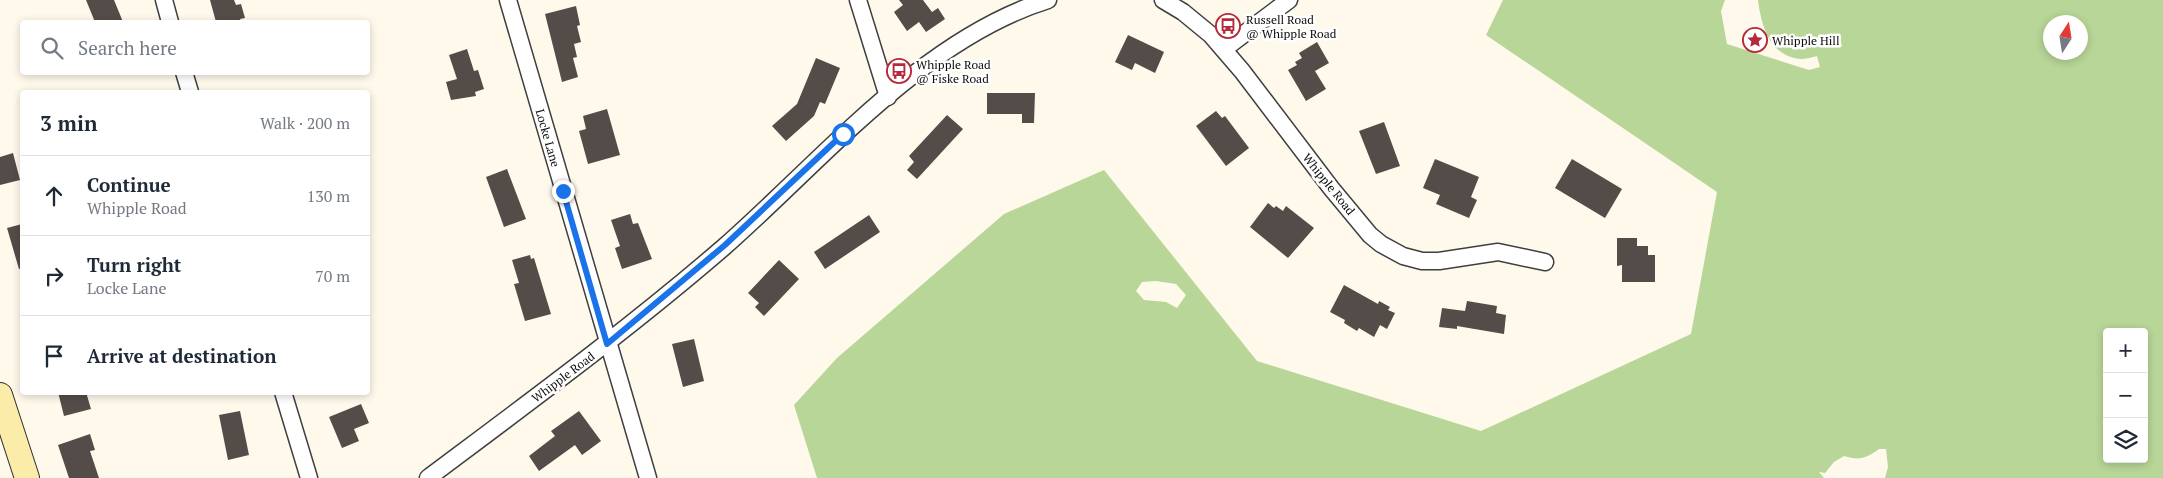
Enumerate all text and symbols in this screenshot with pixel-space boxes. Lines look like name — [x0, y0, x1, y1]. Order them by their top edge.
place label: Russell Road @ Whipple Road — [1246, 12, 1337, 41]
bus stop icon: Russell Road @ Whipple Road — [1215, 13, 1241, 39]
north arrow — [2043, 15, 2088, 60]
search box — [20, 20, 370, 75]
place icon: Whipple Hill — [1742, 27, 1768, 53]
place label: Whipple Hill — [1772, 33, 1840, 48]
icon: search — [38, 34, 66, 62]
text: Search here — [78, 35, 177, 60]
place label: Whipple Road @ Fiske Road — [916, 57, 991, 86]
bus stop icon: Whipple Road @ Fiske Road — [886, 58, 912, 84]
street label: Locke Lane — [533, 107, 563, 169]
text: 3 min — [40, 109, 97, 137]
text: Walk · 200 m — [260, 112, 350, 134]
route start — [832, 123, 855, 146]
street label: Whipple Road — [1300, 150, 1359, 218]
text: Continue — [87, 172, 171, 197]
route end — [552, 180, 575, 203]
icon: ahead — [40, 182, 68, 210]
text: 130 m — [307, 185, 350, 207]
text: Whipple Road — [87, 197, 187, 219]
text: Turn right — [87, 252, 181, 277]
icon: right — [40, 262, 68, 290]
text: 70 m — [315, 265, 350, 287]
text: Locke Lane — [87, 277, 167, 299]
map controls — [2103, 328, 2148, 463]
button: + — [2103, 328, 2148, 373]
icon: arrive — [40, 342, 68, 370]
text: Arrive at destination — [87, 343, 276, 368]
street label: Whipple Road — [529, 348, 598, 405]
button: − — [2103, 373, 2148, 418]
button: layers — [2103, 418, 2148, 463]

